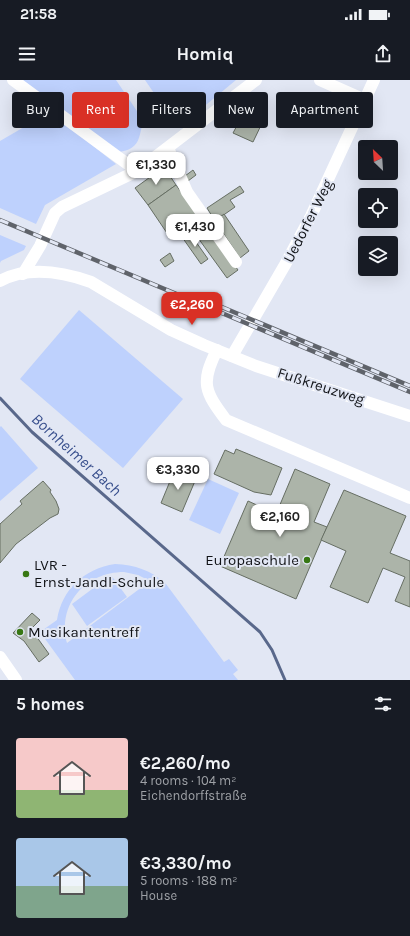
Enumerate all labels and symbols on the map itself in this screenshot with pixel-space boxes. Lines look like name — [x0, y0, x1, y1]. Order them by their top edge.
north arrow — [358, 140, 398, 180]
pin: €1,330 — [123, 152, 189, 186]
street label: Uedorfer Weg — [279, 176, 337, 266]
pin: €1,430 — [162, 214, 228, 248]
pin: €2,260 — [159, 292, 225, 326]
street label: Fußkreuzweg — [275, 363, 367, 409]
water label: Bornheimer Bach — [28, 409, 126, 500]
pin: €3,330 — [145, 457, 211, 491]
pin: €2,160 — [247, 504, 313, 538]
place label: Europaschule — [205, 551, 299, 569]
marker: Europaschule — [302, 555, 312, 565]
place label: LVR - Ernst-Jandl-Schule — [34, 556, 164, 591]
marker: LVR - Ernst-Jandl-Schule — [21, 569, 31, 579]
place label: Musikantentreff — [28, 623, 140, 641]
marker: Musikantentreff — [15, 627, 25, 637]

